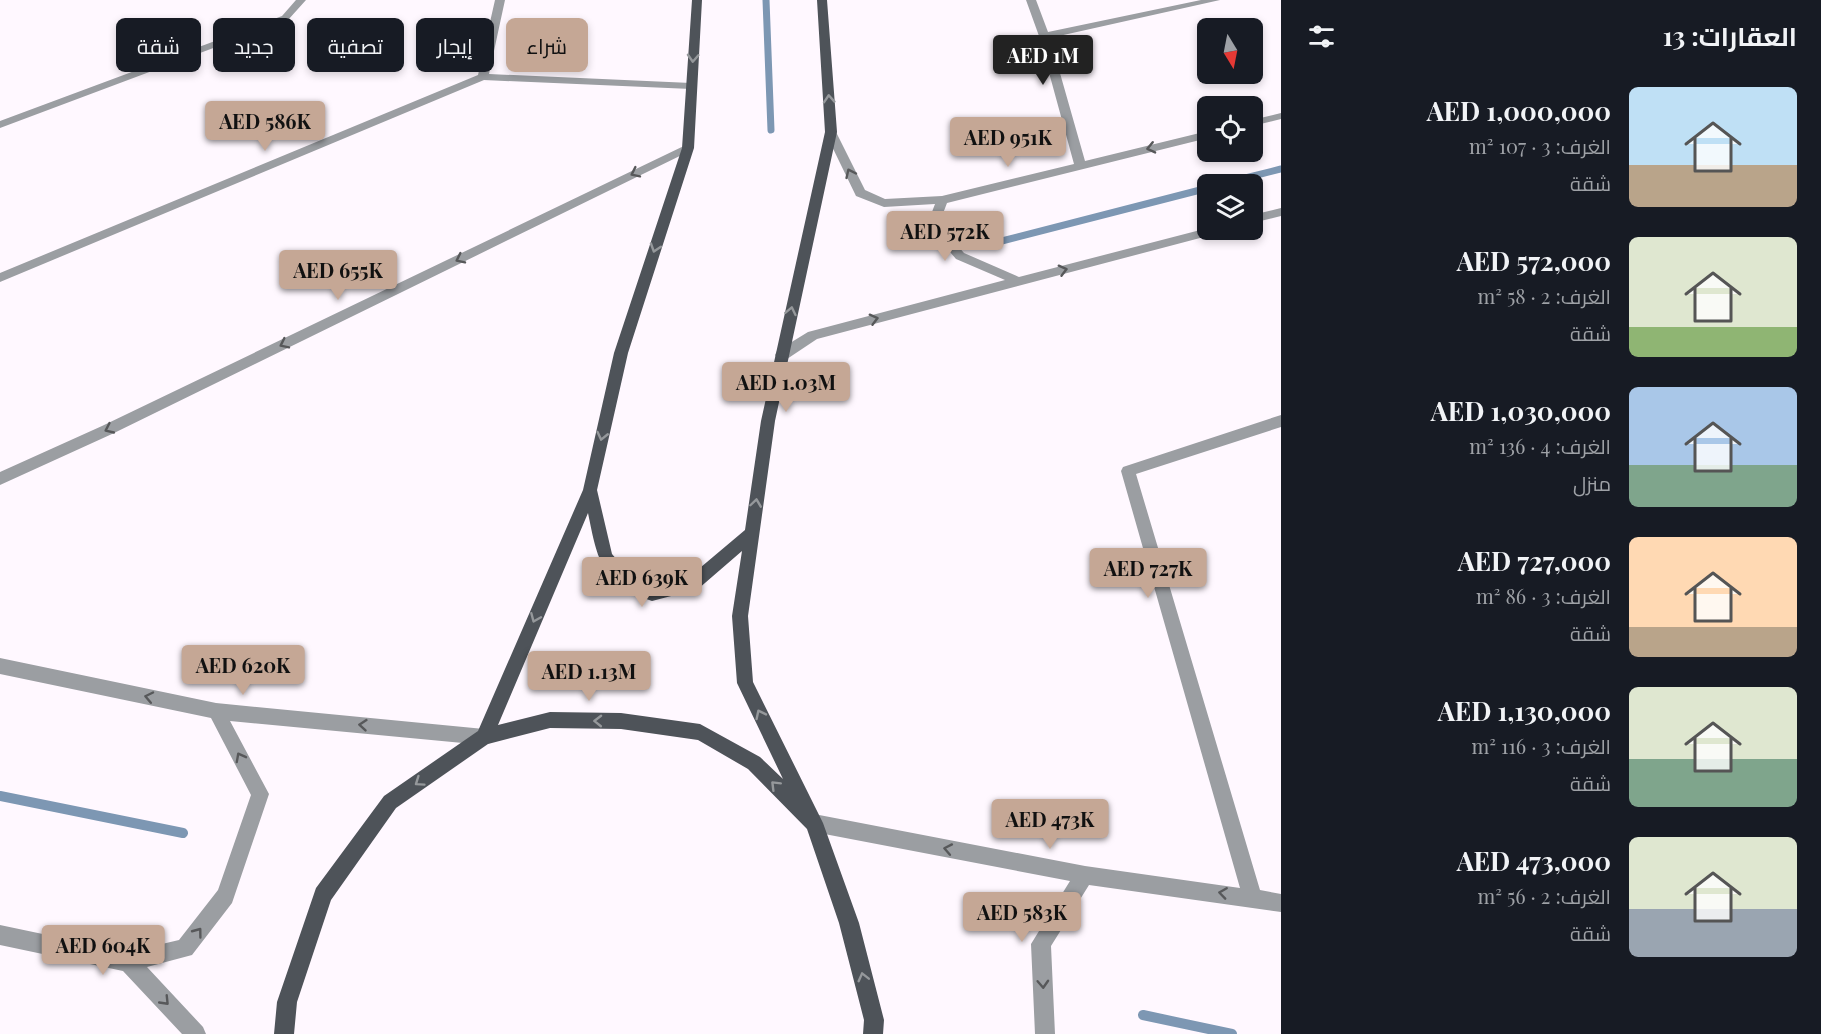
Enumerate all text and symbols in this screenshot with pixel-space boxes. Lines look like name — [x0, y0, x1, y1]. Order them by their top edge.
chip: شقة — [116, 18, 201, 72]
chip: جديد — [213, 18, 295, 72]
chip: تصفية — [307, 18, 404, 72]
chip: إيجار — [416, 18, 494, 72]
chip: شراء — [506, 18, 588, 72]
north arrow — [1197, 18, 1263, 84]
map controls — [1197, 18, 1263, 240]
text: العقارات: 13 — [1663, 18, 1797, 53]
icon: filters — [1305, 20, 1338, 53]
pin: AED 1M — [994, 35, 1092, 86]
text: AED 1M — [1007, 41, 1079, 68]
one-way arrow — [687, 54, 700, 63]
text: AED 1,000,000 — [1427, 93, 1611, 128]
one-way arrow — [822, 95, 835, 104]
button: locate — [1197, 96, 1263, 162]
pin: AED 586K — [203, 101, 327, 152]
text: AED 586K — [219, 107, 311, 134]
icon: home — [1677, 111, 1749, 183]
pin: AED 951K — [946, 117, 1070, 168]
text: AED 951K — [964, 123, 1052, 150]
text: الغرف: 3 · 107 m² — [1469, 132, 1611, 159]
one-way arrow — [1146, 140, 1156, 153]
one-way arrow — [630, 166, 641, 178]
one-way arrow — [846, 169, 858, 180]
text: شقة — [1570, 169, 1611, 196]
button: layers — [1197, 174, 1263, 240]
pin: AED 572K — [883, 211, 1007, 262]
text: AED 572K — [901, 217, 989, 244]
one-way arrow — [650, 242, 662, 253]
text: AED 572,000 — [1457, 243, 1611, 278]
pin: AED 655K — [276, 250, 400, 301]
one-way arrow — [455, 252, 466, 263]
text: AED 655K — [293, 256, 383, 283]
icon: home — [1677, 261, 1749, 333]
one-way arrow — [1058, 265, 1068, 278]
text: الغرف: 2 · 58 m² — [1477, 282, 1611, 309]
one-way arrow — [784, 306, 797, 316]
one-way arrow — [869, 314, 879, 327]
text: شقة — [1570, 319, 1611, 346]
one-way arrow — [280, 337, 291, 348]
pin: AED 1.03M — [717, 362, 855, 413]
text: AED 1.03M — [736, 368, 836, 395]
text: AED 1,030,000 — [1431, 393, 1611, 428]
icon: home — [1677, 411, 1749, 483]
one-way arrow — [104, 422, 115, 434]
one-way arrow — [597, 430, 610, 440]
text: الغرف: 4 · 136 m² — [1469, 432, 1611, 459]
text: منزل — [1573, 469, 1611, 496]
one-way arrow — [749, 498, 761, 507]
text: AED 727,000 — [1458, 543, 1611, 578]
pin: AED 727K — [1086, 548, 1210, 599]
text: AED 727K — [1104, 554, 1192, 581]
pin: AED 639K — [580, 557, 704, 608]
icon: home — [1677, 561, 1749, 633]
text: AED 639K — [596, 563, 688, 590]
text: الغرف: 3 · 86 m² — [1476, 582, 1611, 609]
one-way arrow — [530, 612, 542, 623]
text: شقة — [1570, 619, 1611, 646]
pin: AED 620K — [181, 645, 305, 696]
text: AED 620K — [196, 651, 290, 678]
pin: AED 1.13M — [520, 651, 658, 702]
text: AED 1.13M — [542, 657, 636, 684]
one-way arrow — [145, 691, 155, 704]
text: AED 1,130,000 — [1438, 693, 1611, 728]
one-way arrow — [756, 709, 768, 720]
icon: home — [1677, 711, 1749, 783]
one-way arrow — [593, 715, 602, 727]
one-way arrow — [359, 719, 368, 732]
text: الغرف: 3 · 116 m² — [1472, 732, 1611, 759]
one-way arrow — [236, 752, 248, 763]
text: شقة — [1570, 769, 1611, 796]
one-way arrow — [415, 775, 426, 786]
one-way arrow — [772, 781, 783, 792]
pin: AED 473K — [988, 799, 1112, 850]
text: AED 473K — [1006, 805, 1094, 832]
one-way arrow — [943, 843, 953, 856]
text: AED 473,000 — [1457, 843, 1611, 878]
icon: home — [1677, 861, 1749, 933]
text: الغرف: 2 · 56 m² — [1477, 882, 1611, 909]
one-way arrow — [1219, 888, 1228, 900]
pin: AED 583K — [960, 892, 1084, 943]
text: AED 583K — [977, 898, 1067, 925]
text: شقة — [1570, 919, 1611, 946]
pin: AED 604K — [41, 925, 165, 976]
one-way arrow — [191, 927, 202, 938]
text: AED 604K — [56, 931, 150, 958]
one-way arrow — [857, 972, 870, 982]
one-way arrow — [1036, 979, 1049, 988]
one-way arrow — [158, 994, 169, 1005]

